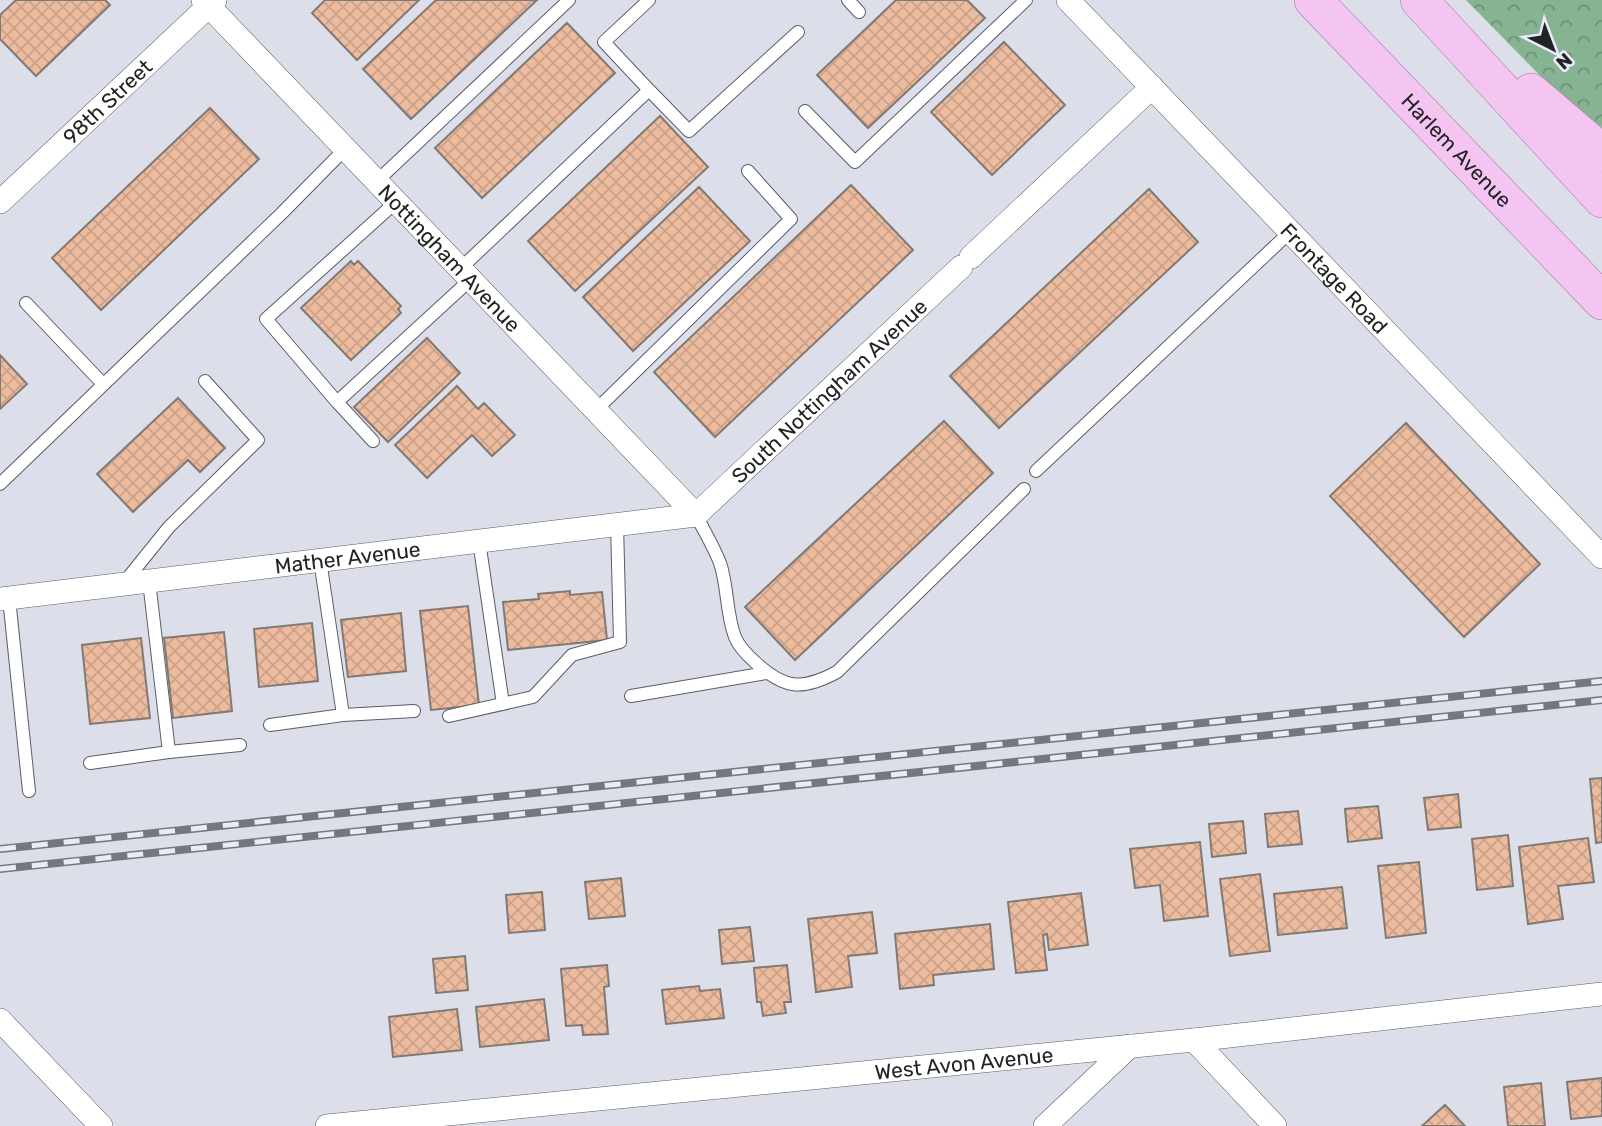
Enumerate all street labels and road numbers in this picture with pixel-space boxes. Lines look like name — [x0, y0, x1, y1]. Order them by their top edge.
street label: 98th Street — [57, 54, 157, 149]
street label: Harlem Avenue — [1397, 88, 1517, 212]
street label: Nottingham Avenue — [374, 179, 526, 337]
street label: Frontage Road — [1276, 217, 1393, 338]
street label: South Nottingham Avenue — [726, 293, 932, 488]
street label: Mather Avenue — [273, 536, 422, 578]
street label: West Avon Avenue — [873, 1042, 1054, 1084]

